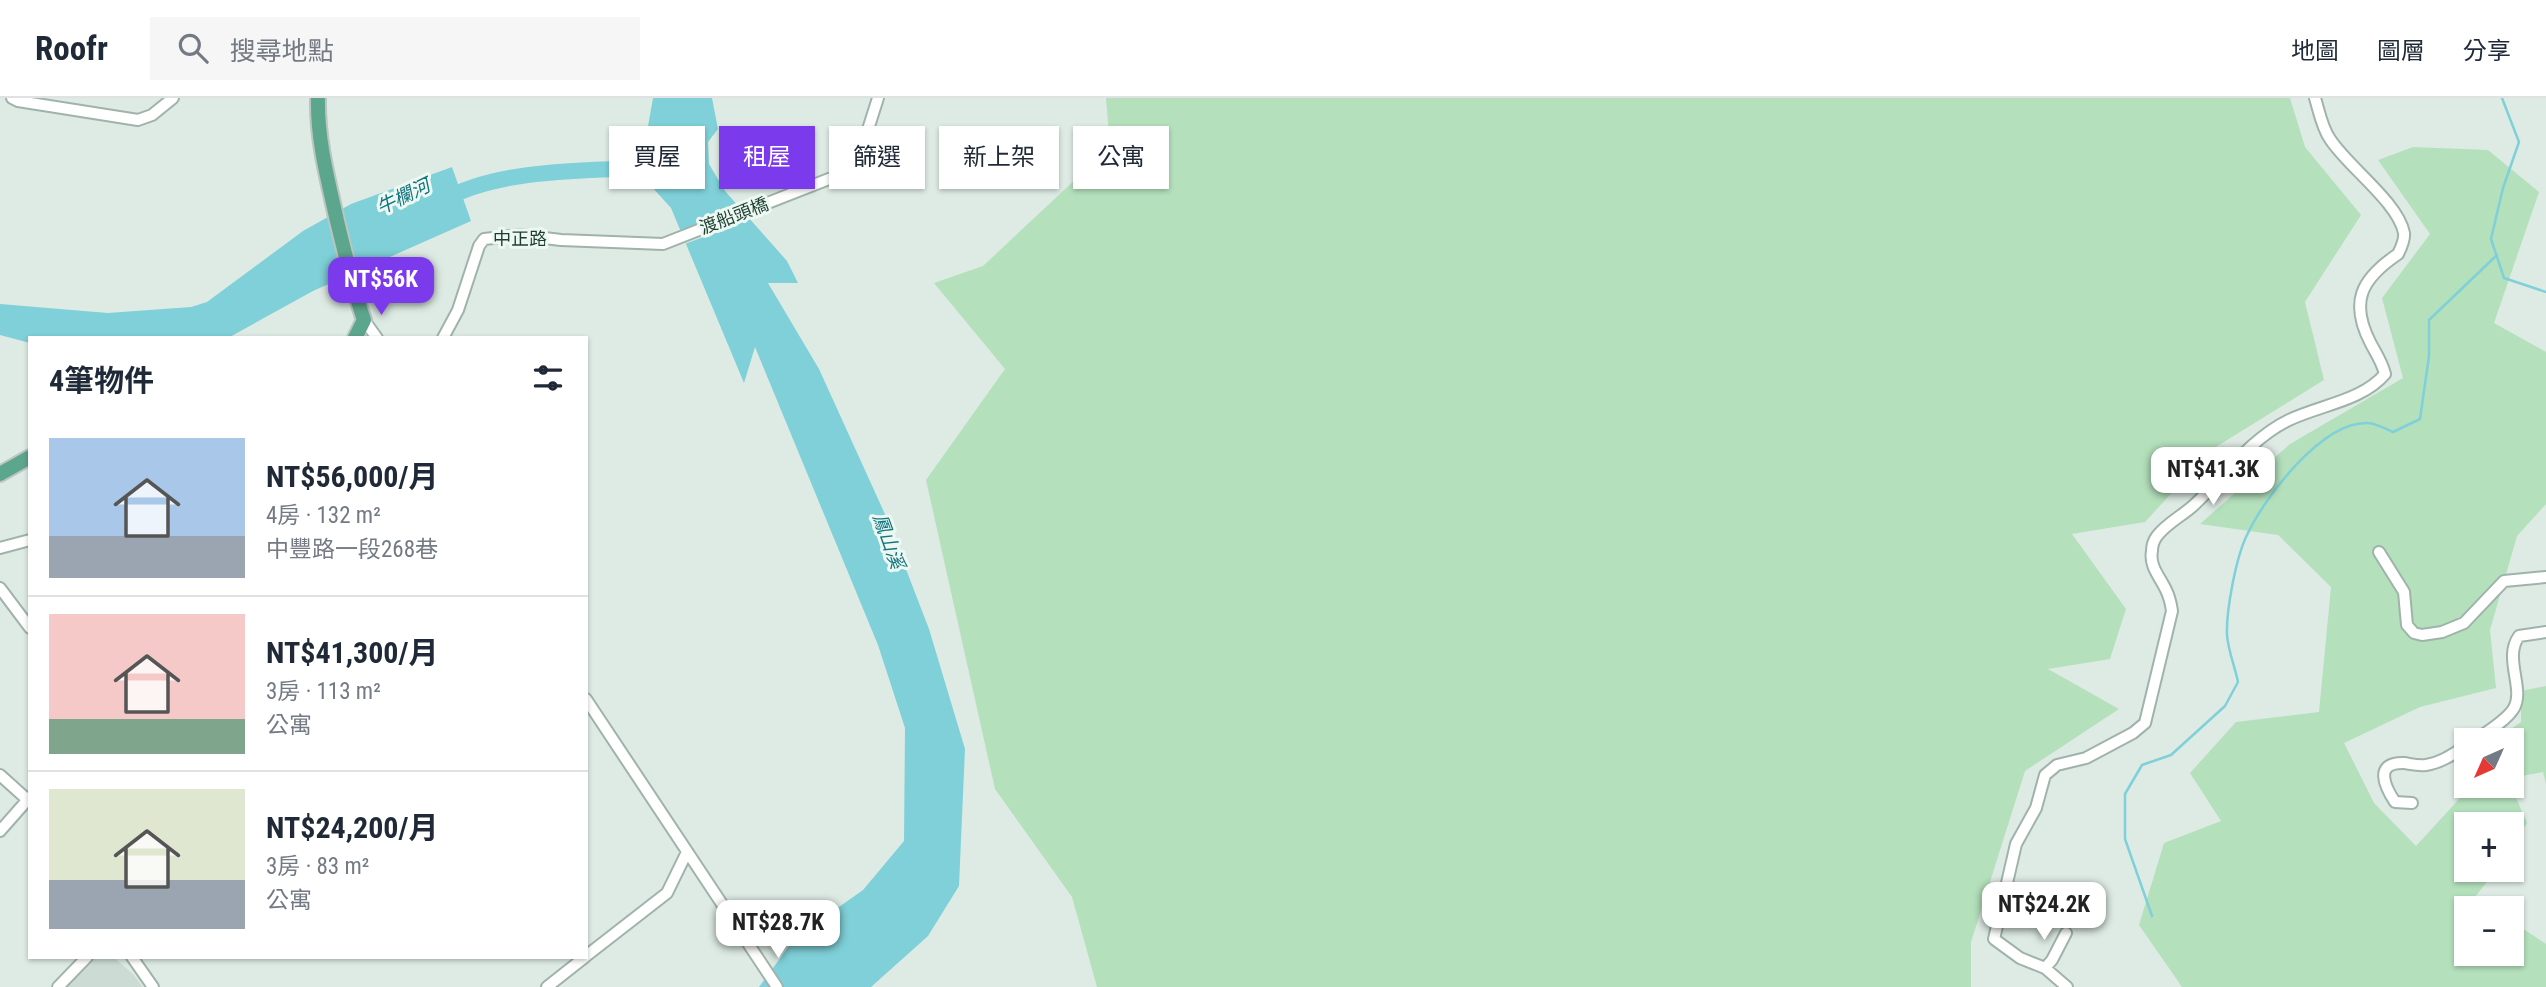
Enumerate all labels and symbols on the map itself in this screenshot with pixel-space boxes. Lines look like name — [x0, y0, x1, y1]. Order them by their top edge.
water label: 牛欄河 — [373, 172, 437, 219]
street label: 渡船頭橋 — [696, 193, 771, 238]
street label: 中正路 — [493, 228, 547, 249]
pin: NT$56K — [324, 258, 438, 317]
pin: NT$41.3K — [2141, 448, 2285, 507]
water label: 鳳山溪 — [868, 510, 910, 575]
north arrow — [2454, 728, 2524, 798]
pin: NT$24.2K — [1972, 882, 2116, 942]
pin: NT$28.7K — [706, 900, 850, 960]

